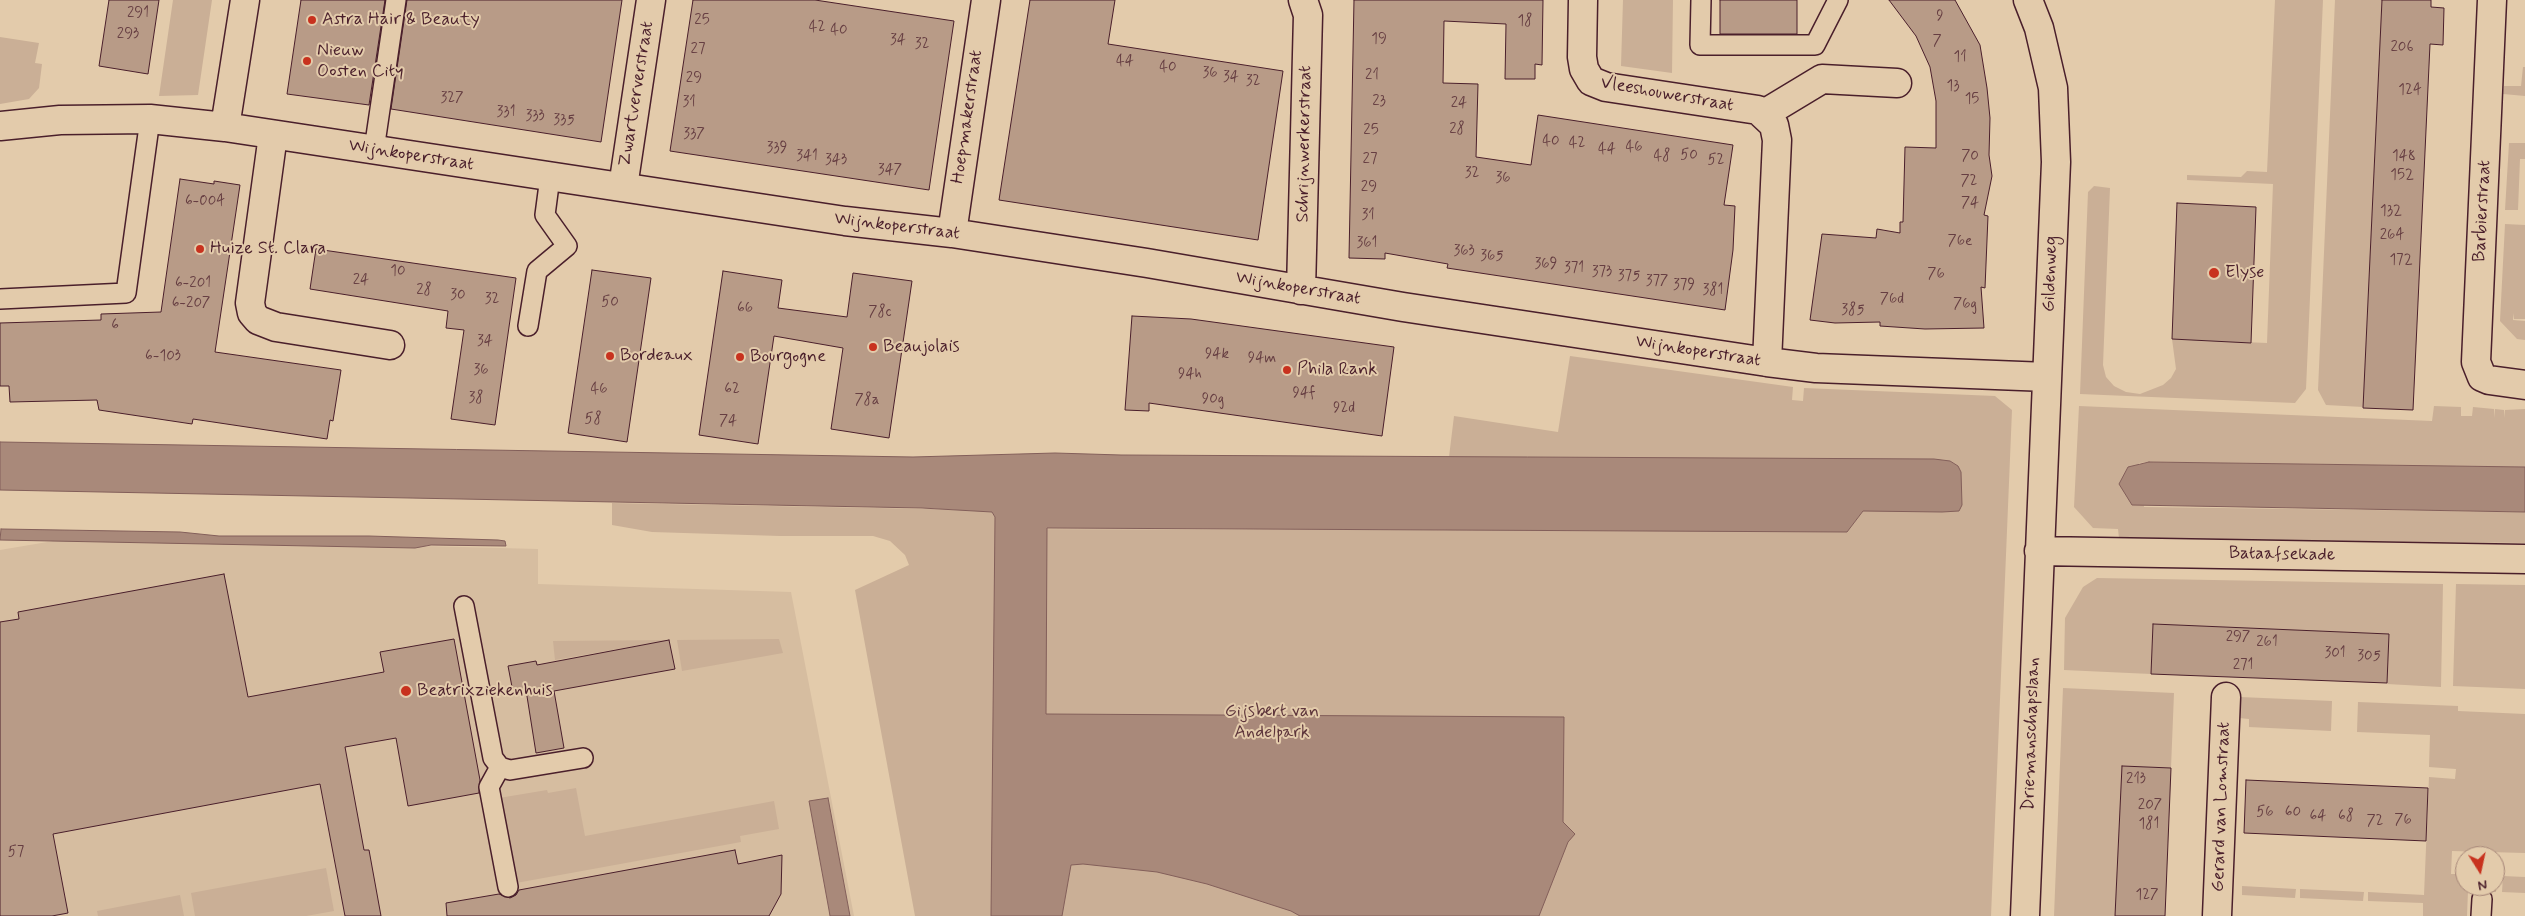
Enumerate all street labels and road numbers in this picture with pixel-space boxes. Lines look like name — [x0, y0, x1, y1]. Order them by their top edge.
street label: Zwartververstraat — [615, 20, 659, 168]
street label: Hoepmakerstraat — [948, 49, 988, 185]
street label: Schrijnwerkerstraat — [1293, 65, 1317, 223]
street label: Vleeshouwerstraat — [1599, 73, 1735, 117]
street label: Wijnkoperstraat — [347, 135, 475, 177]
street label: Barbierstraat — [2470, 159, 2496, 263]
street label: Wijnkoperstraat — [833, 209, 961, 245]
street label: Gildenweg — [2039, 235, 2063, 313]
street label: Wijnkoperstraat — [1234, 267, 1362, 311]
street label: Wijnkoperstraat — [1634, 331, 1762, 373]
street label: Bataafsekade — [2229, 543, 2335, 567]
street label: Driemanschapslaan — [2019, 657, 2045, 811]
street label: Gerard van Lomstraat — [2208, 722, 2236, 892]

